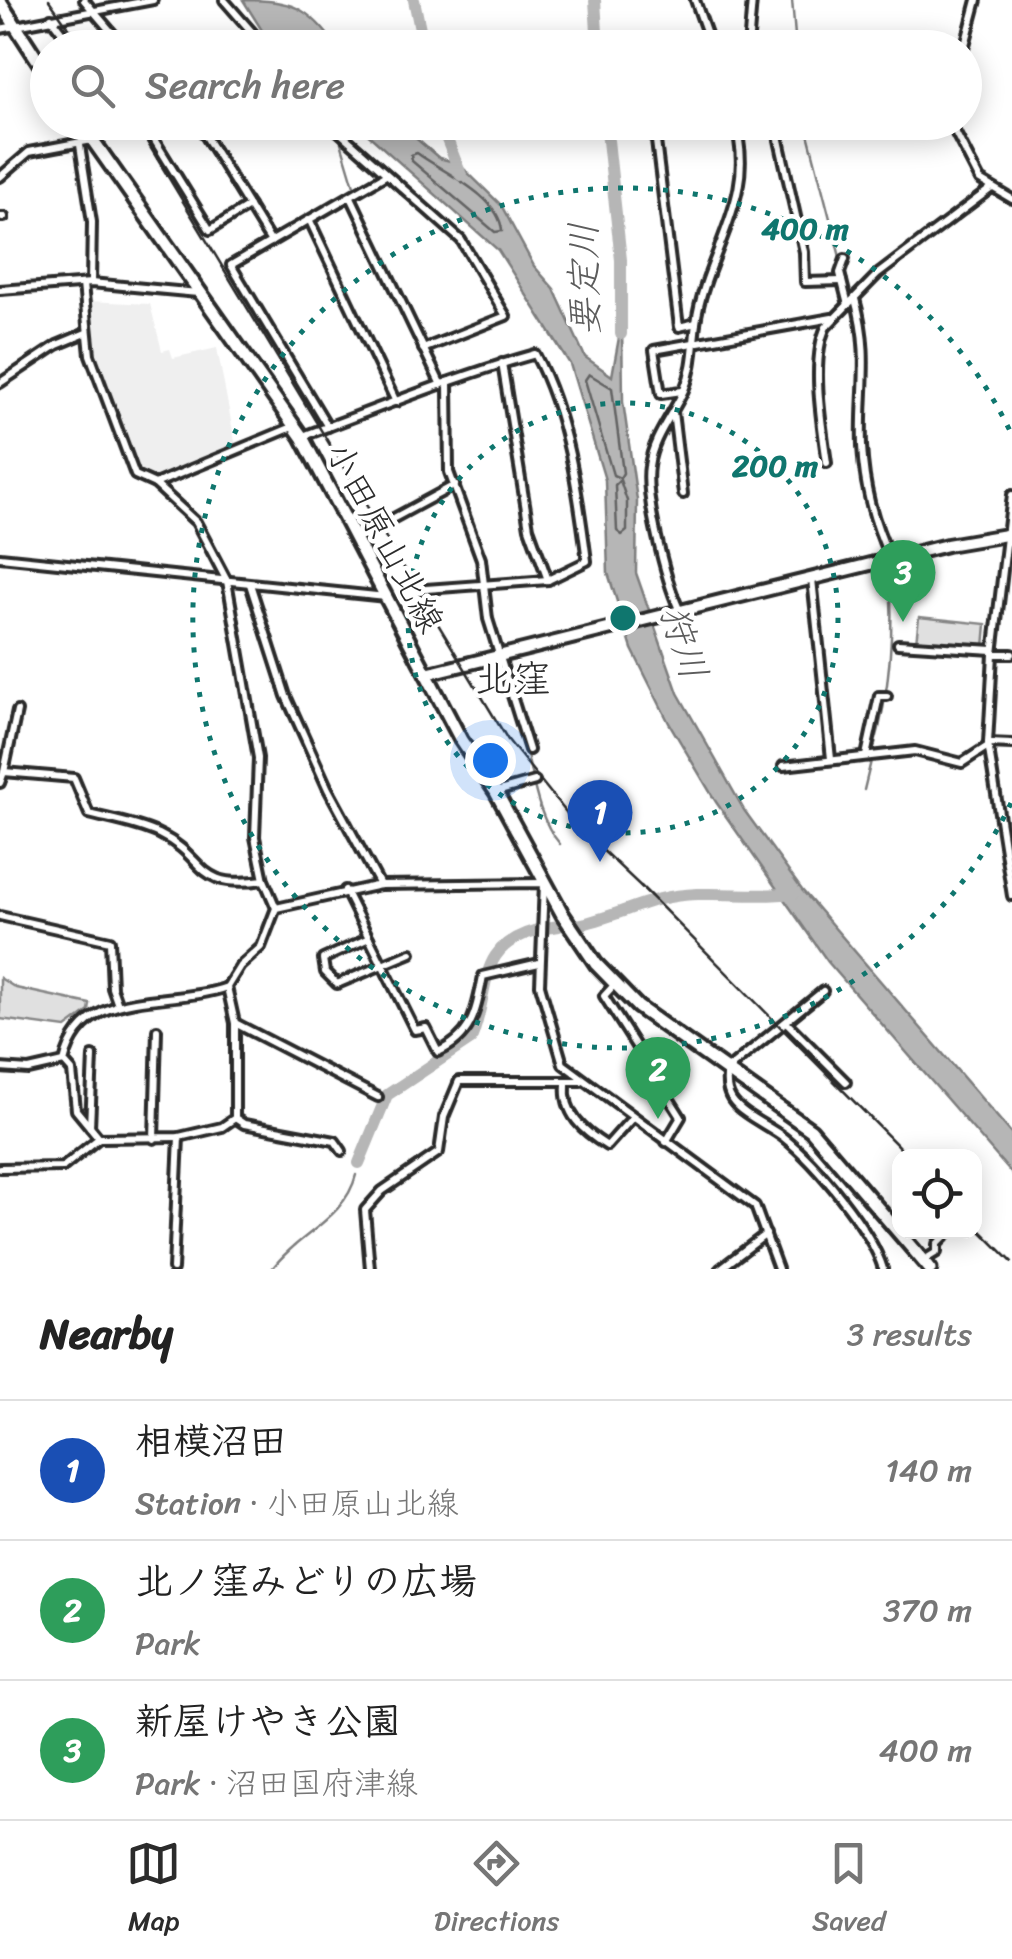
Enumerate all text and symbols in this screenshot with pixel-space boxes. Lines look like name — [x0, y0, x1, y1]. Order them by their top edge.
search box — [30, 30, 982, 140]
text: Search here — [145, 52, 345, 119]
icon: search — [65, 58, 120, 113]
text: 400 m — [761, 202, 849, 256]
water label: 要定川 — [550, 221, 619, 337]
street label: 小田原山北線 — [308, 430, 462, 644]
text: 200 m — [732, 439, 818, 493]
pin: 3 — [870, 540, 936, 622]
water label: 狩川 — [640, 596, 727, 689]
centre of rings — [605, 600, 641, 636]
district label: 北窪 — [475, 646, 551, 713]
your location — [465, 735, 516, 786]
pin: 1 — [568, 780, 632, 862]
pin: 2 — [626, 1036, 690, 1119]
map controls — [892, 1149, 982, 1239]
button: locate — [892, 1149, 982, 1239]
text: Nearby — [40, 1297, 173, 1371]
text: 3 results — [847, 1306, 972, 1363]
text: 相模沼田 — [135, 1408, 287, 1475]
text: 1 — [66, 1442, 79, 1499]
text: 140 m — [885, 1442, 972, 1499]
text: Station · 小田原山北線 — [135, 1475, 458, 1532]
text: 北ノ窪みどりの広場 — [135, 1548, 477, 1615]
text: 2 — [63, 1582, 82, 1639]
text: 370 m — [883, 1582, 972, 1639]
text: Park — [135, 1615, 201, 1672]
text: 新屋けやき公園 — [135, 1688, 401, 1755]
text: 3 — [64, 1722, 81, 1779]
text: 400 m — [879, 1722, 972, 1779]
text: Park · 沼田国府津線 — [135, 1755, 418, 1812]
tab: Map — [126, 1836, 181, 1945]
tab: Directions — [434, 1836, 559, 1945]
tab: Saved — [812, 1836, 886, 1945]

